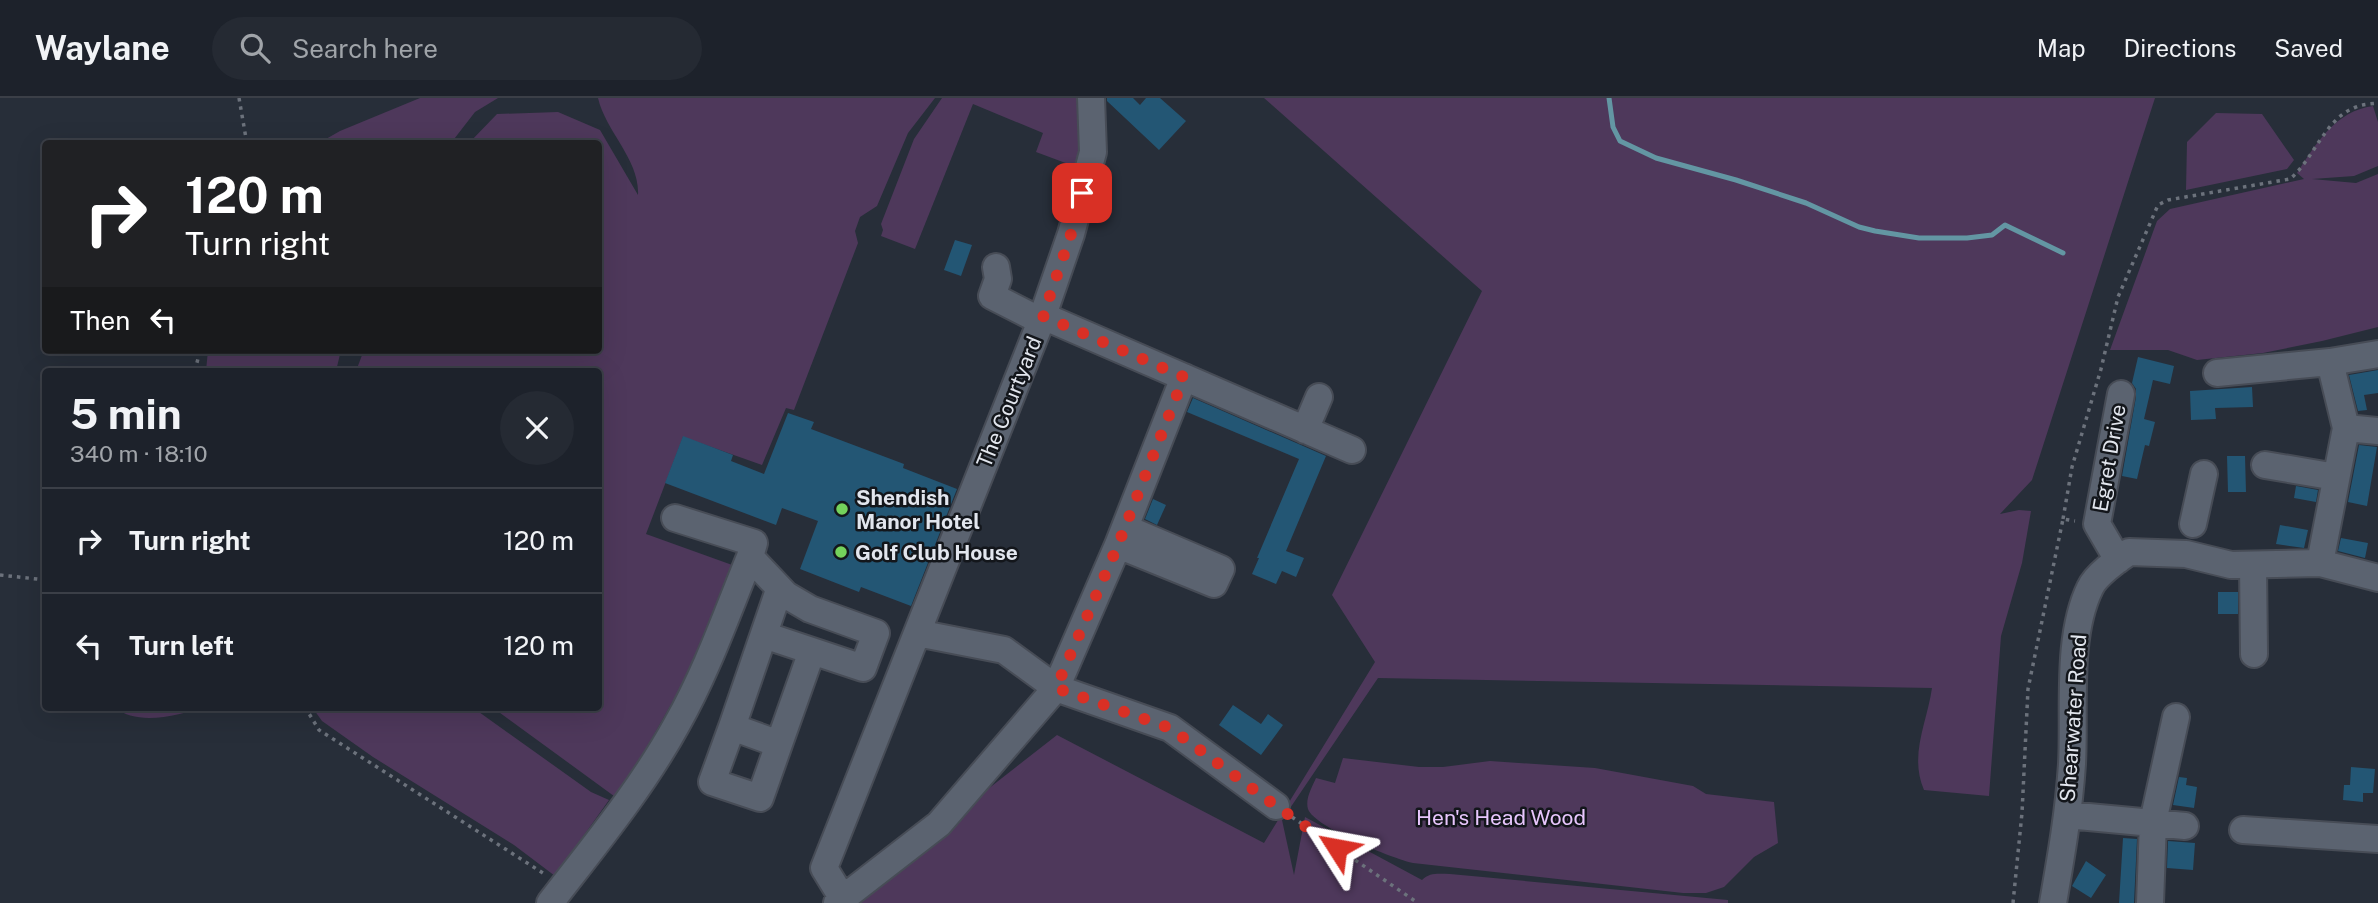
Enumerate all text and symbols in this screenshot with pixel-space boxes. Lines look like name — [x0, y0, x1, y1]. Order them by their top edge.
search box — [212, 17, 702, 80]
text: Waylane — [35, 29, 170, 67]
icon: search — [236, 29, 274, 67]
text: Search here — [292, 33, 438, 64]
text: Map — [2037, 34, 2086, 62]
text: Directions — [2124, 34, 2236, 62]
text: Saved — [2274, 34, 2343, 62]
pin — [1052, 163, 1112, 223]
text: 120 m — [185, 166, 324, 224]
icon: right — [70, 168, 161, 259]
icon: arrive — [1063, 174, 1101, 212]
text: Turn right — [185, 225, 330, 262]
icon: left — [144, 301, 182, 339]
text: Then — [70, 305, 130, 336]
street label: The Courtyard — [971, 333, 1047, 471]
text: 5 min — [70, 389, 182, 438]
button: close — [500, 391, 574, 465]
street label: Egret Drive — [2087, 402, 2131, 514]
text: 340 m · 18:10 — [70, 440, 208, 467]
place label: Shendish Manor Hotel — [856, 485, 980, 534]
marker: Shendish Manor Hotel — [834, 501, 850, 517]
icon: right — [70, 522, 108, 560]
text: Turn right — [129, 525, 251, 556]
text: 120 m — [503, 525, 574, 556]
place label: Golf Club House — [855, 540, 1018, 565]
marker: Golf Club House — [833, 544, 849, 560]
icon: left — [70, 627, 108, 665]
text: Turn left — [129, 630, 234, 661]
text: 120 m — [503, 630, 574, 661]
street label: Shearwater Road — [2055, 633, 2091, 803]
park label: Hen's Head Wood — [1416, 805, 1586, 830]
position arrow — [1300, 811, 1374, 885]

